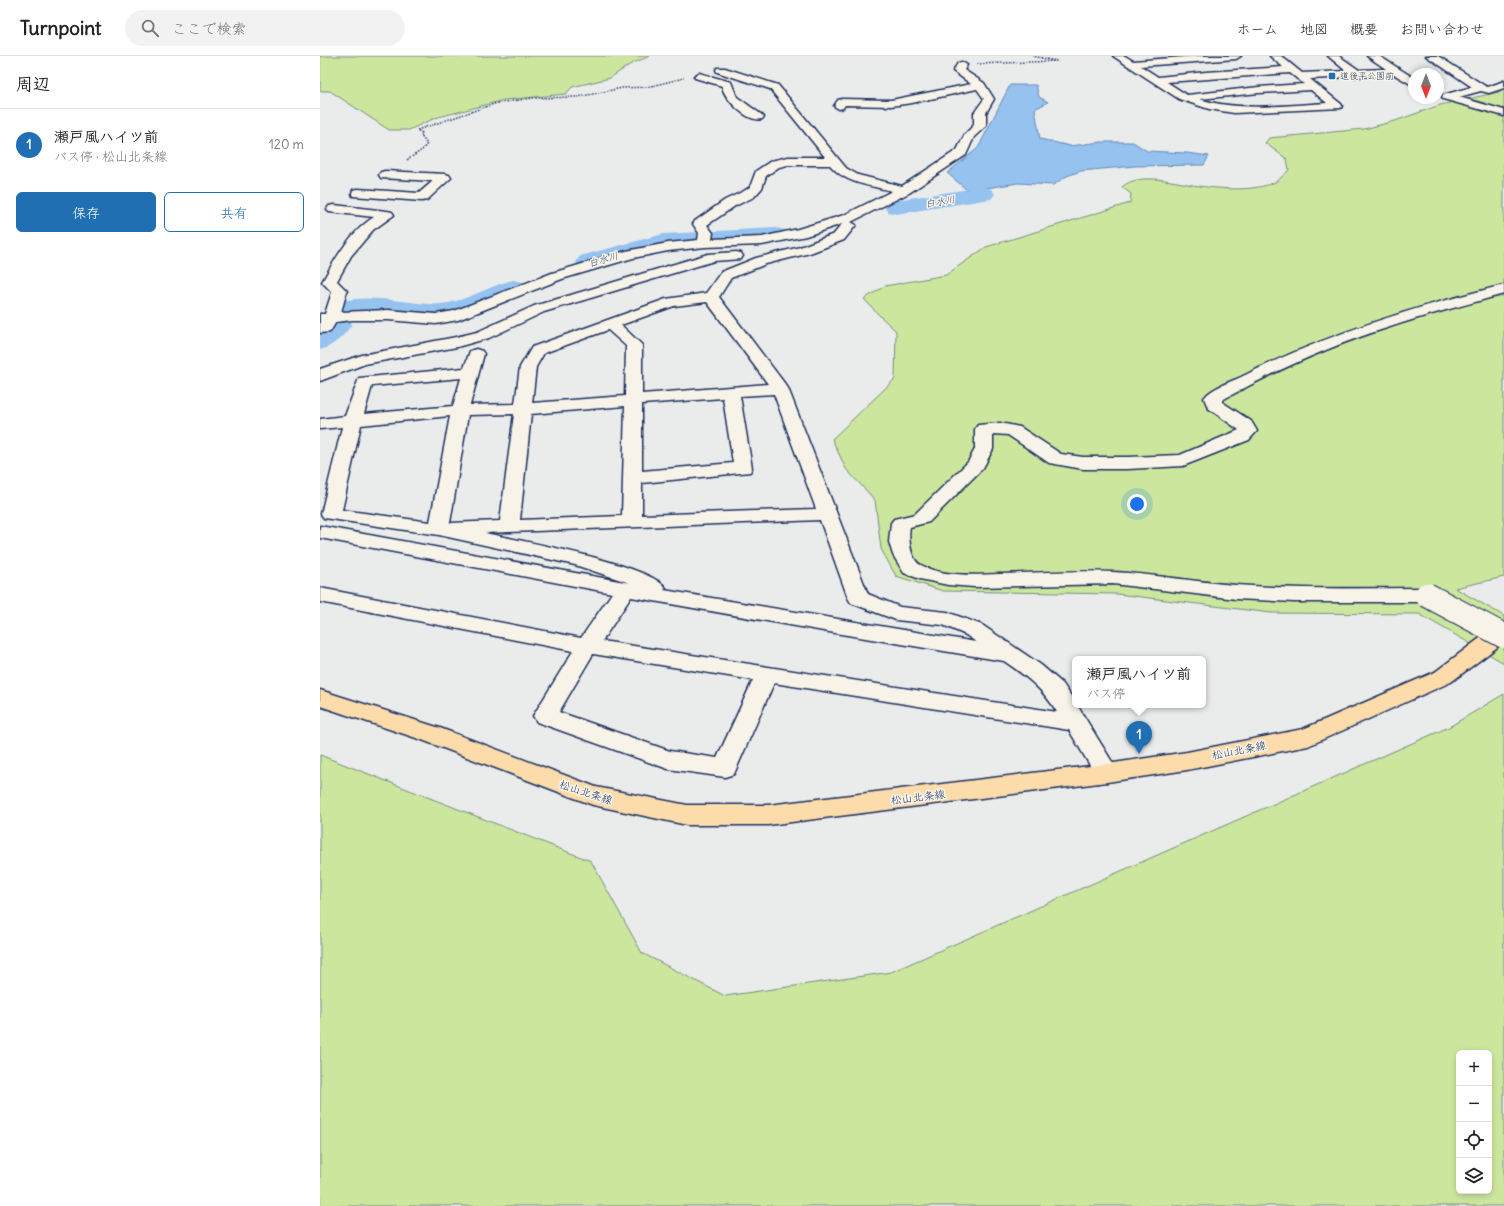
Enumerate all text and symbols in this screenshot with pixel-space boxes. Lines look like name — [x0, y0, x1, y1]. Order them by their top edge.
search box — [125, 10, 405, 46]
text: Turnpoint — [20, 16, 101, 40]
icon: search — [139, 17, 161, 39]
text: ここで検索 — [171, 19, 246, 38]
text: ホーム — [1237, 20, 1278, 38]
text: 地図 — [1300, 20, 1328, 38]
text: 概要 — [1350, 20, 1378, 38]
text: お問い合わせ — [1400, 20, 1484, 38]
north arrow — [1408, 68, 1444, 104]
place label: 道後平公園前 — [1340, 70, 1394, 81]
marker: 道後平公園前 — [1327, 71, 1337, 81]
text: 周辺 — [16, 73, 50, 95]
text: 瀬戸風ハイツ前 — [54, 127, 159, 146]
text: 1 — [26, 136, 32, 153]
text: 120 m — [269, 136, 304, 153]
text: バス停 · 松山北条線 — [54, 148, 167, 165]
button: 保存 — [16, 192, 156, 232]
button: 共有 — [164, 192, 304, 232]
water label: 白水川 — [924, 193, 956, 210]
water label: 白水川 — [587, 249, 619, 270]
your location — [1127, 494, 1147, 514]
popup — [1072, 656, 1206, 708]
text: 瀬戸風ハイツ前 — [1086, 664, 1192, 683]
text: バス停 — [1086, 685, 1126, 702]
pin: 1 — [1126, 721, 1152, 754]
street label: 松山北条線 — [1211, 738, 1267, 762]
street label: 松山北条線 — [558, 777, 614, 807]
street label: 松山北条線 — [890, 787, 946, 807]
map controls — [1456, 1050, 1492, 1194]
button: + — [1456, 1050, 1492, 1086]
button: − — [1456, 1086, 1492, 1122]
button: locate — [1456, 1122, 1492, 1158]
button: layers — [1456, 1158, 1492, 1194]

